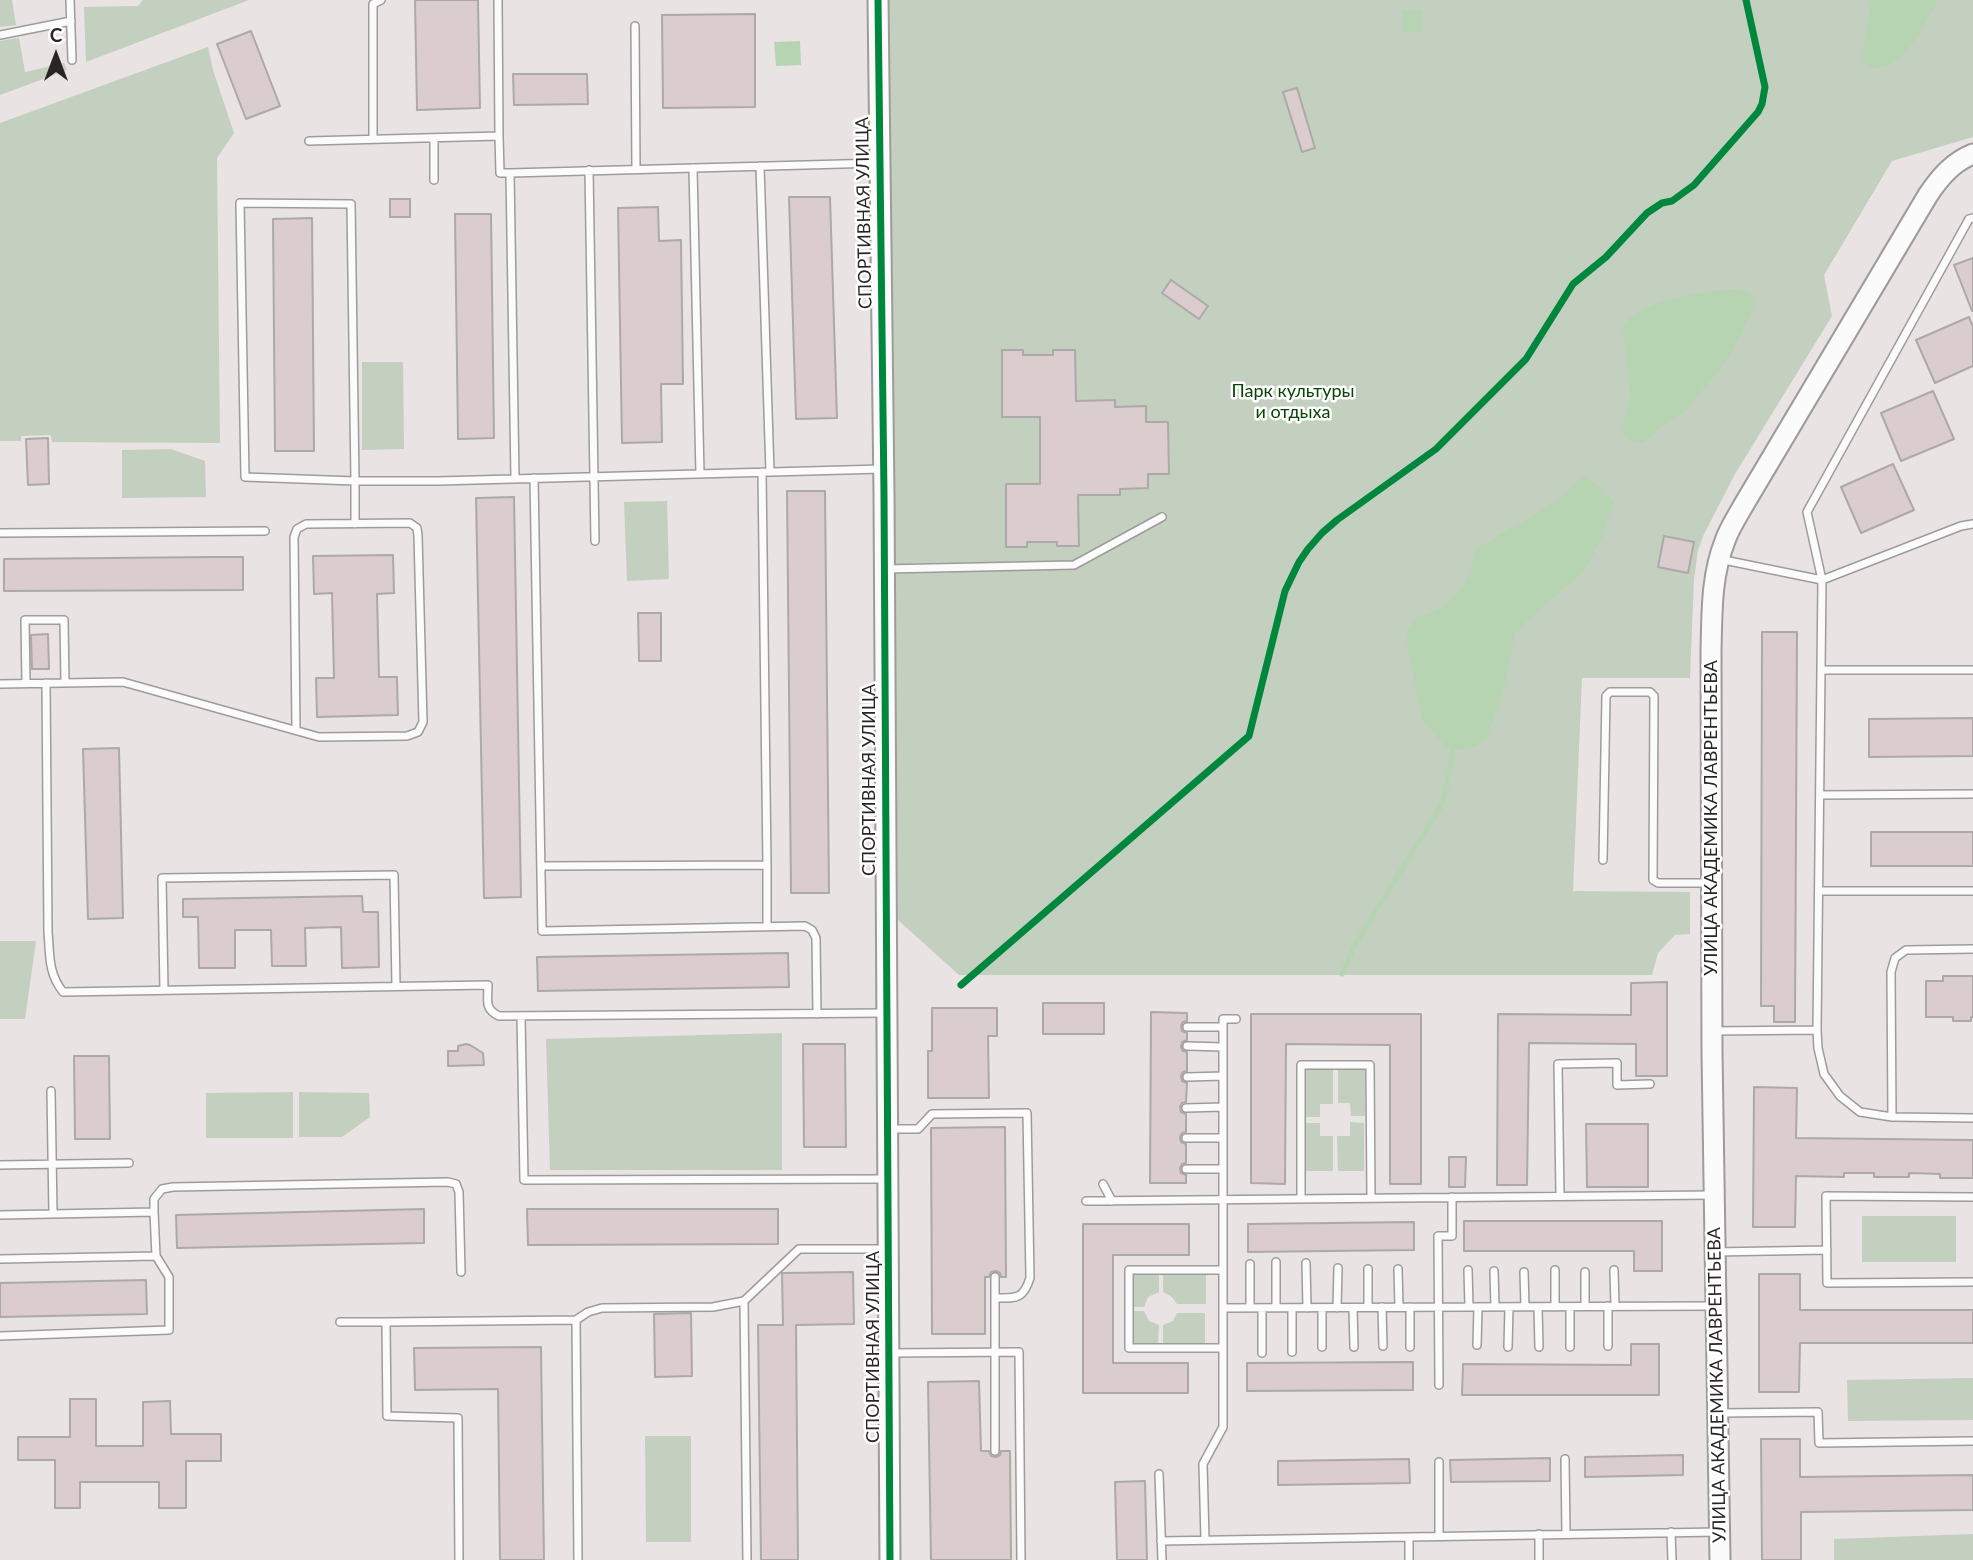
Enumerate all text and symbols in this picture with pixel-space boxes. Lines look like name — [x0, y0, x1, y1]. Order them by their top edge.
north arrow — [21, 21, 91, 91]
text: С — [50, 23, 62, 46]
street label: СПОРТИВНАЯ УЛИЦА — [852, 117, 876, 309]
park label: Парк культуры и отдыха — [1231, 380, 1355, 422]
street label: УЛИЦА АКАДЕМИКА ЛАВРЕНТЬЕВА — [1700, 660, 1722, 976]
street label: СПОРТИВНАЯ УЛИЦА — [858, 684, 880, 876]
street label: УЛИЦА АКАДЕМИКА ЛАВРЕНТЬЕВА — [1703, 1227, 1731, 1543]
street label: СПОРТИВНАЯ УЛИЦА — [862, 1251, 884, 1443]

